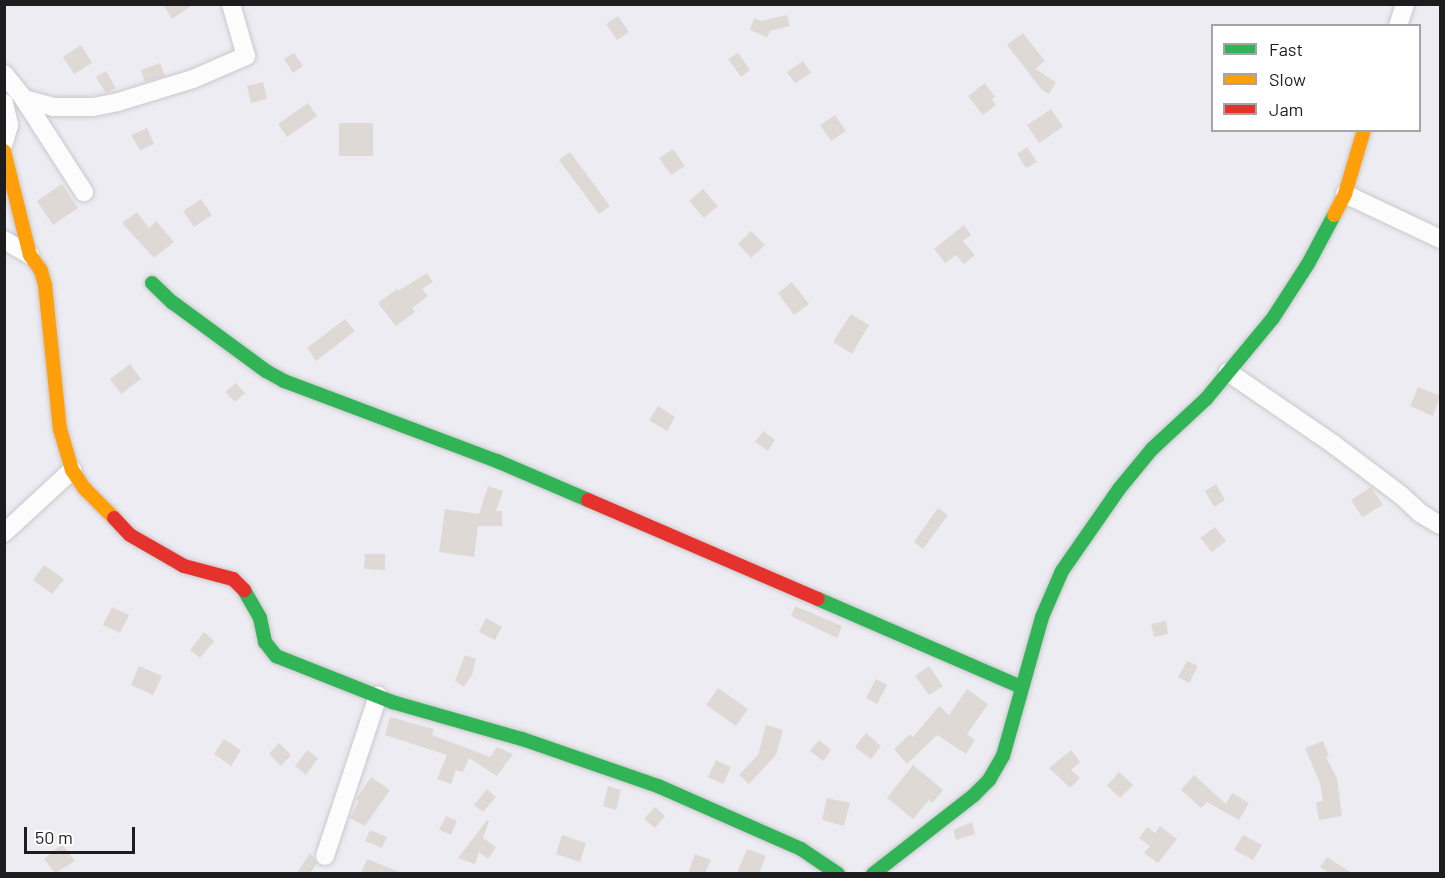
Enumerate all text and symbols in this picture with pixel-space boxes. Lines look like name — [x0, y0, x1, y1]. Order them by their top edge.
legend — [1211, 24, 1421, 132]
text: Fast — [1269, 38, 1303, 60]
text: Slow — [1269, 68, 1306, 90]
text: Jam — [1269, 98, 1303, 120]
scale bar — [27, 815, 138, 853]
text: 50 m — [35, 826, 73, 848]

